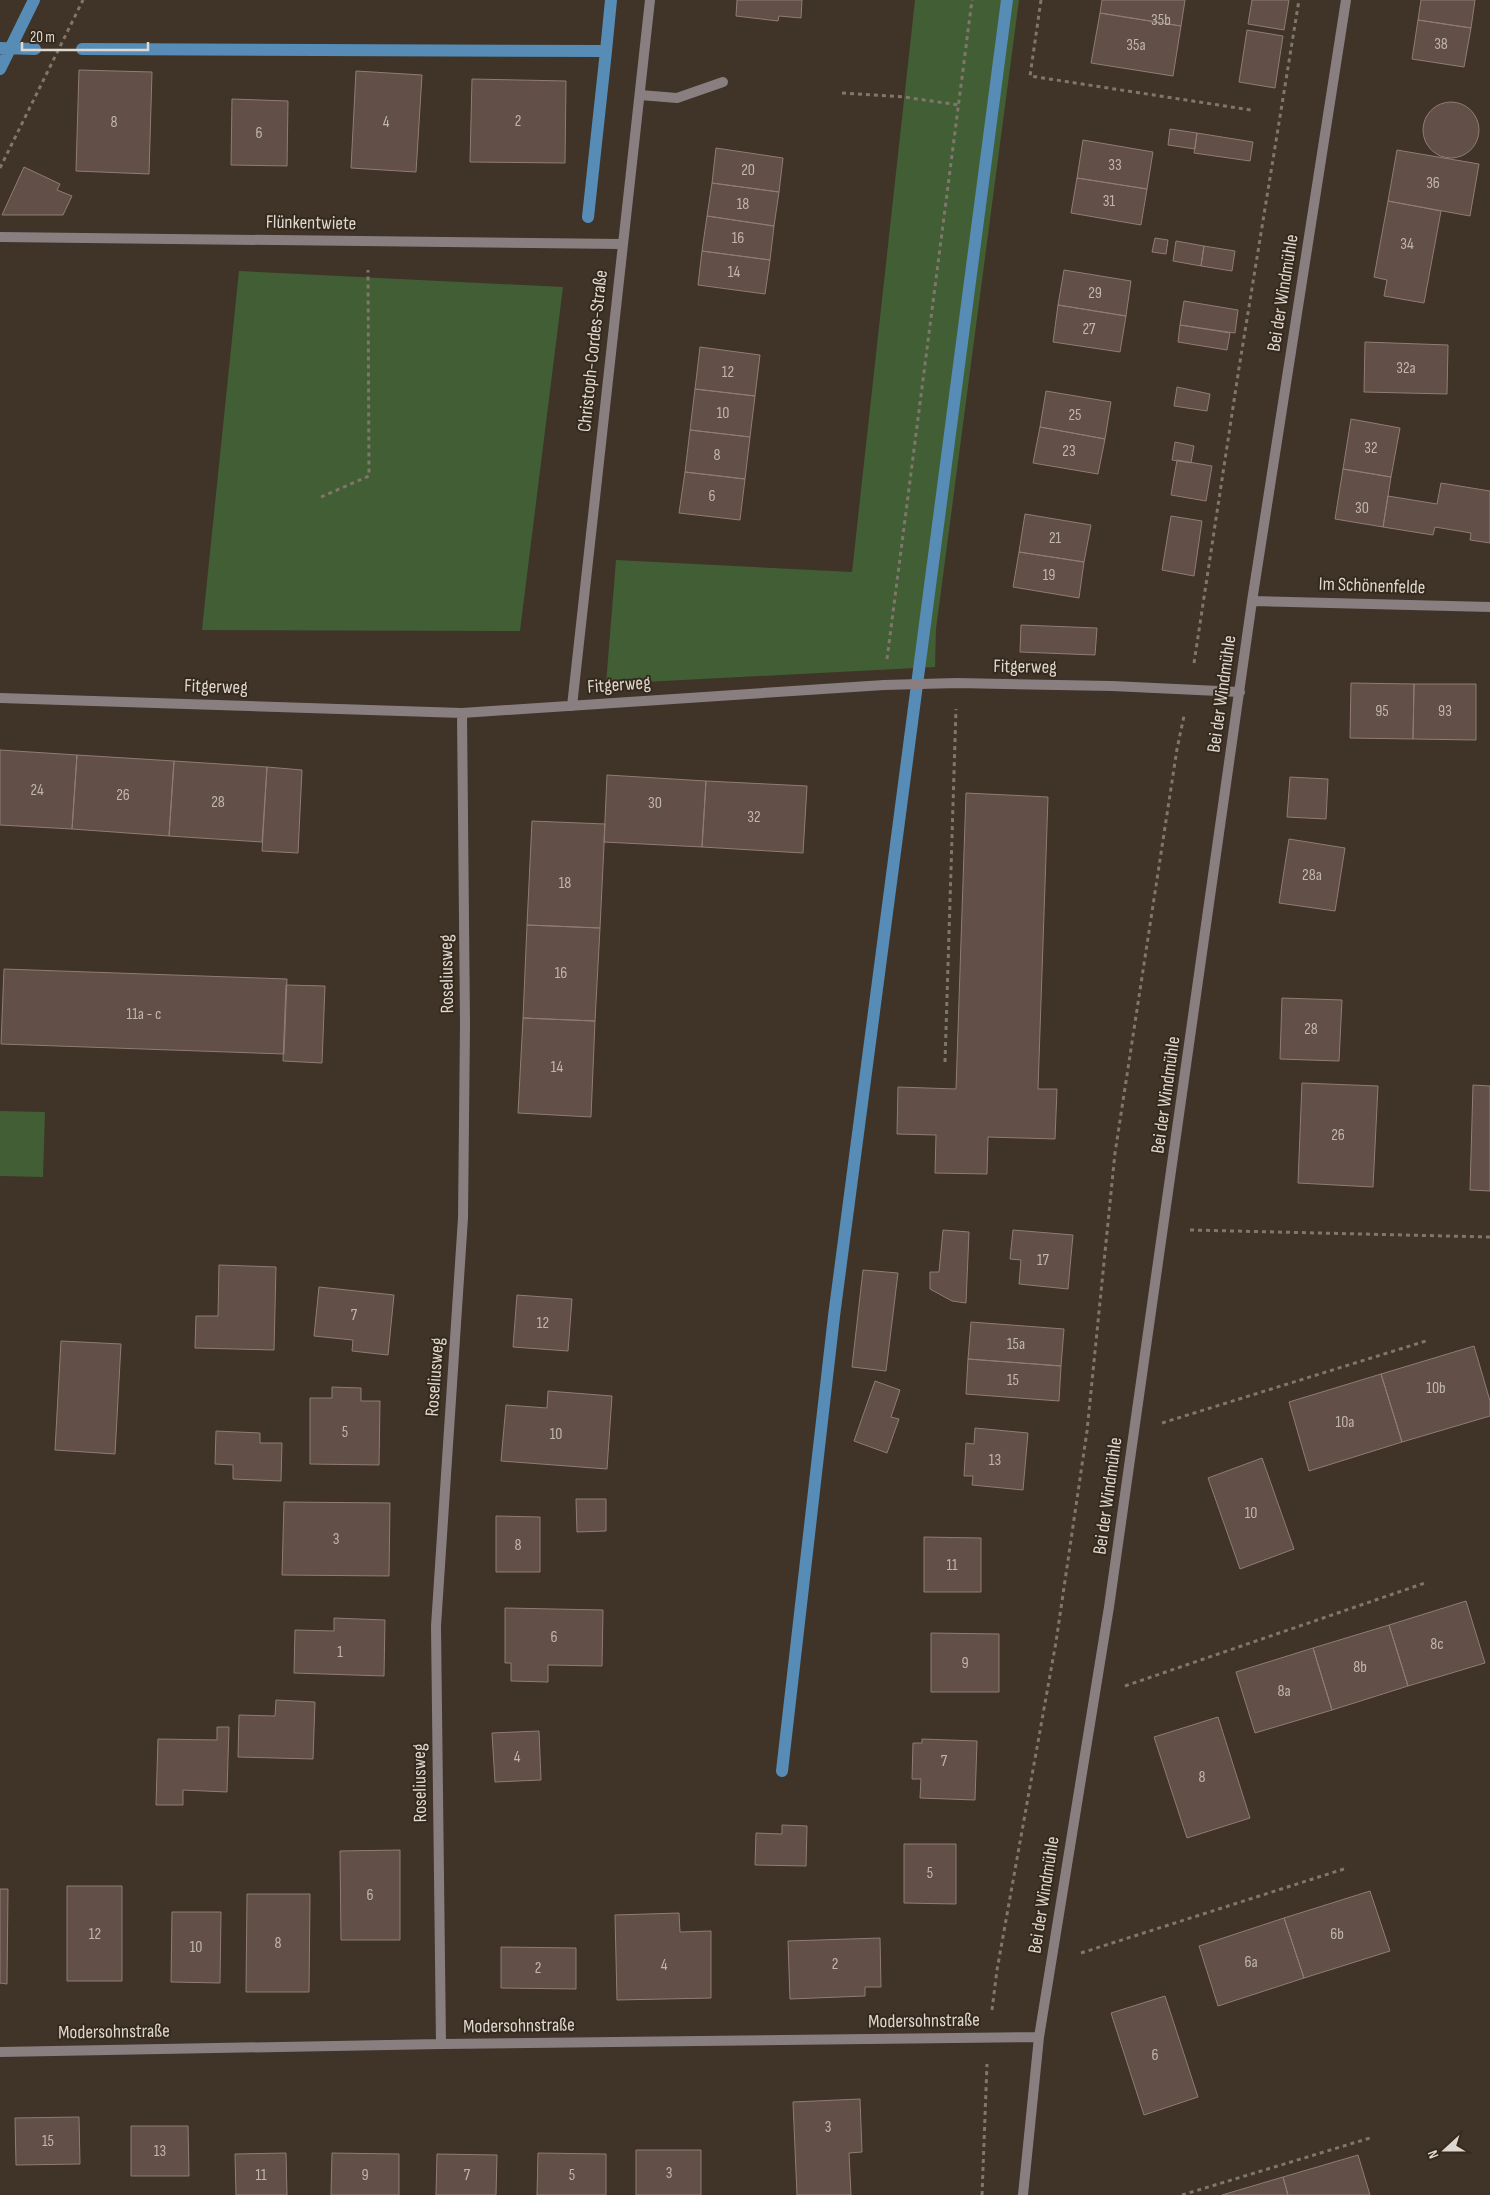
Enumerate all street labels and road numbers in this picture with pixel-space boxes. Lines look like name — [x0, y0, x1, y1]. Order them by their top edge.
street label: Flünkentwiete — [266, 211, 356, 235]
street label: Bei der Windmühle — [1262, 233, 1304, 353]
street label: Christoph-Cordes-Straße — [573, 269, 613, 433]
street label: Im Schönenfelde — [1318, 573, 1426, 599]
street label: Bei der Windmühle — [1202, 634, 1242, 754]
street label: Fitgerweg — [993, 655, 1057, 679]
street label: Fitgerweg — [587, 671, 652, 699]
street label: Fitgerweg — [184, 674, 249, 700]
street label: Roseliusweg — [435, 934, 459, 1014]
street label: Bei der Windmühle — [1146, 1035, 1186, 1155]
street label: Roseliusweg — [421, 1336, 449, 1417]
street label: Bei der Windmühle — [1088, 1436, 1128, 1556]
street label: Roseliusweg — [408, 1743, 432, 1823]
street label: Bei der Windmühle — [1023, 1835, 1065, 1955]
street label: Modersohnstraße — [868, 2009, 980, 2033]
street label: Modersohnstraße — [463, 2014, 575, 2038]
street label: Modersohnstraße — [58, 2020, 170, 2044]

